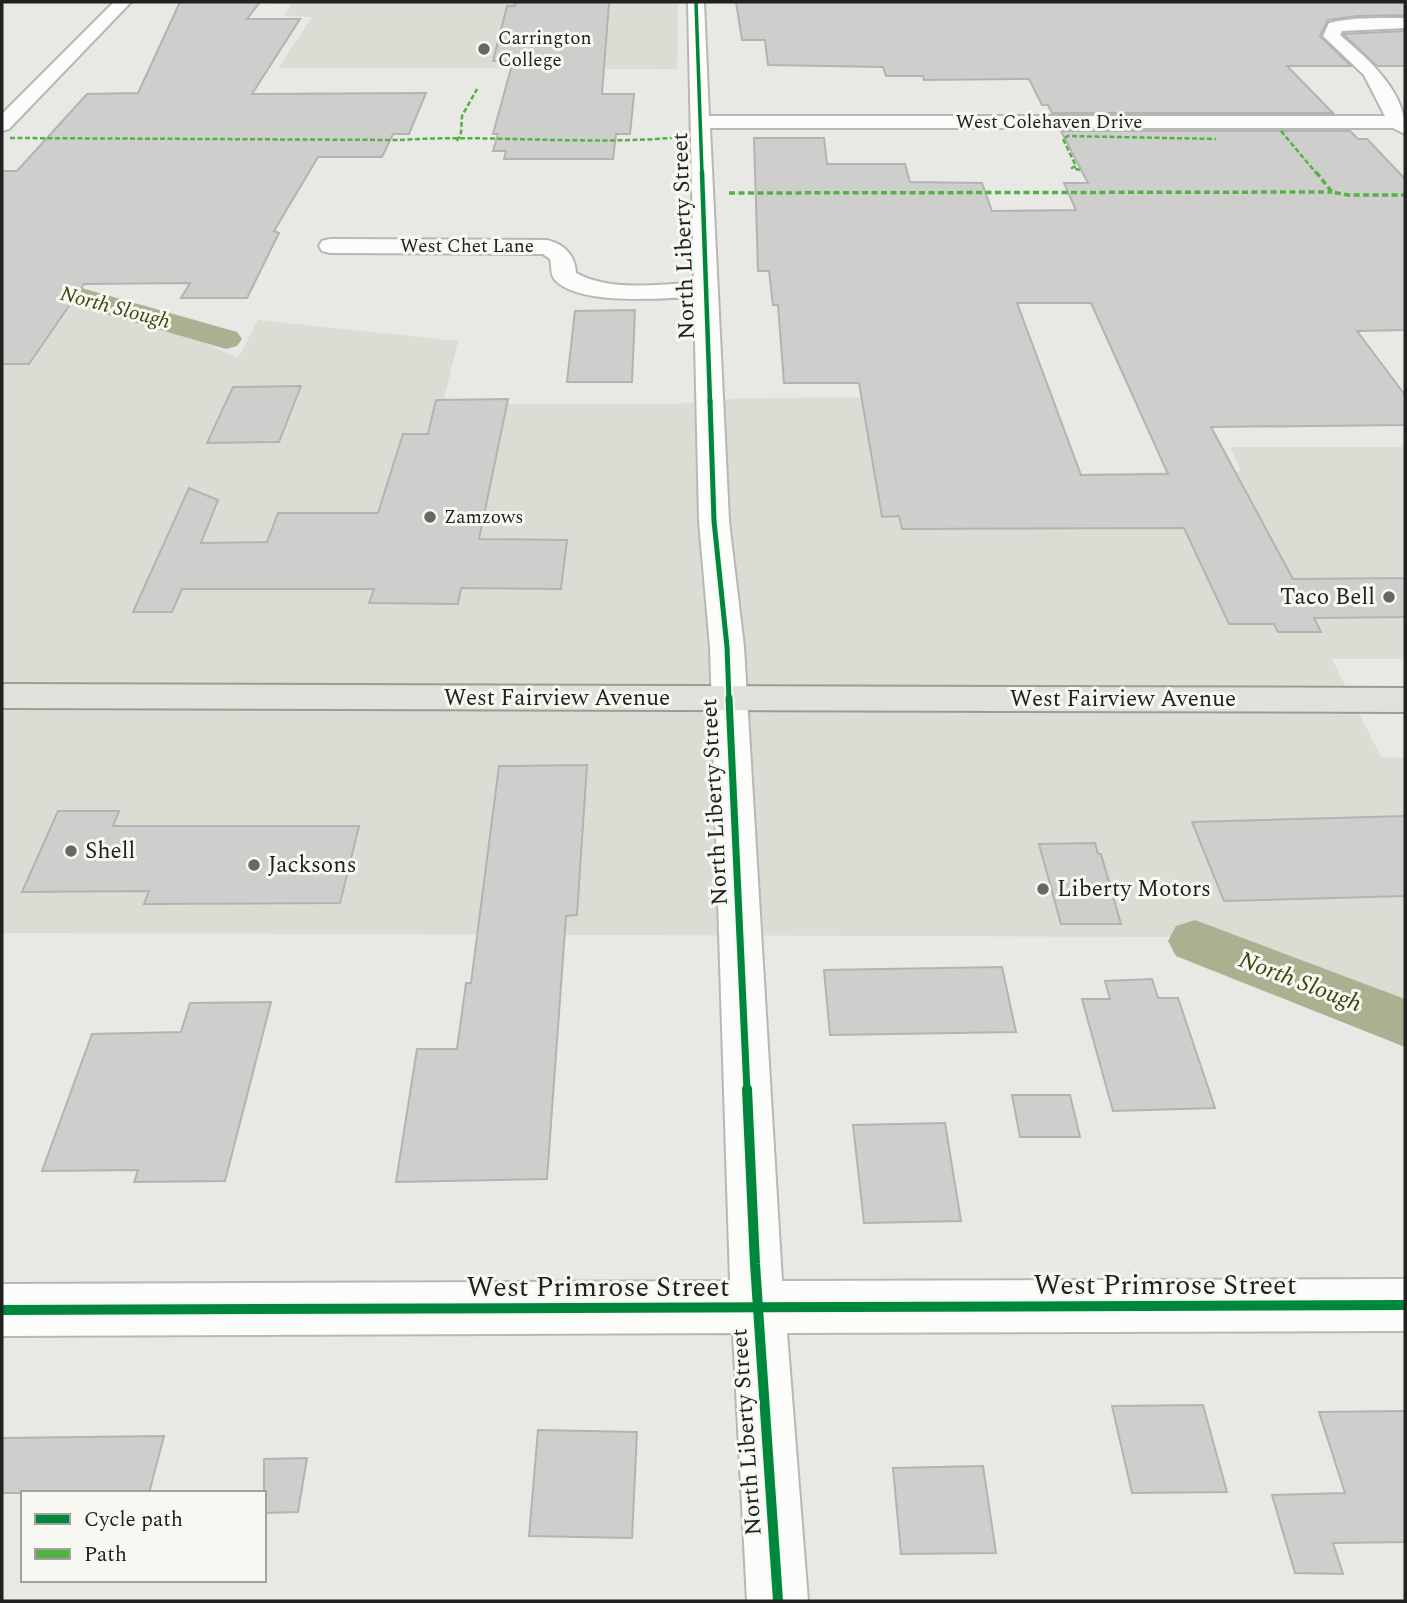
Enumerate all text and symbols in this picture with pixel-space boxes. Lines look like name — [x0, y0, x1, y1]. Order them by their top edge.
place label: Carrington College — [498, 24, 592, 75]
marker: Carrington College — [476, 41, 492, 57]
street label: West Colehaven Drive — [956, 108, 1142, 137]
street label: North Liberty Street — [663, 132, 705, 340]
street label: West Chet Lane — [400, 232, 534, 261]
water label: North Slough — [56, 278, 174, 338]
place label: Zamzows — [444, 503, 524, 532]
marker: Zamzows — [422, 509, 438, 525]
place label: Taco Bell — [1280, 580, 1375, 615]
marker: Taco Bell — [1381, 589, 1397, 605]
street label: West Fairview Avenue — [444, 681, 670, 716]
street label: West Fairview Avenue — [1010, 682, 1236, 717]
street label: North Liberty Street — [692, 697, 738, 907]
place label: Shell — [85, 834, 135, 869]
marker: Shell — [63, 843, 79, 859]
place label: Jacksons — [268, 848, 357, 883]
marker: Jacksons — [246, 857, 262, 873]
place label: Liberty Motors — [1057, 872, 1211, 907]
marker: Liberty Motors — [1035, 881, 1051, 897]
water label: North Slough — [1233, 942, 1367, 1022]
street label: West Primrose Street — [1033, 1264, 1297, 1307]
street label: West Primrose Street — [466, 1266, 730, 1309]
street label: North Liberty Street — [722, 1327, 772, 1537]
legend — [21, 1491, 266, 1582]
text: Cycle path — [84, 1504, 183, 1536]
text: Path — [84, 1539, 127, 1571]

